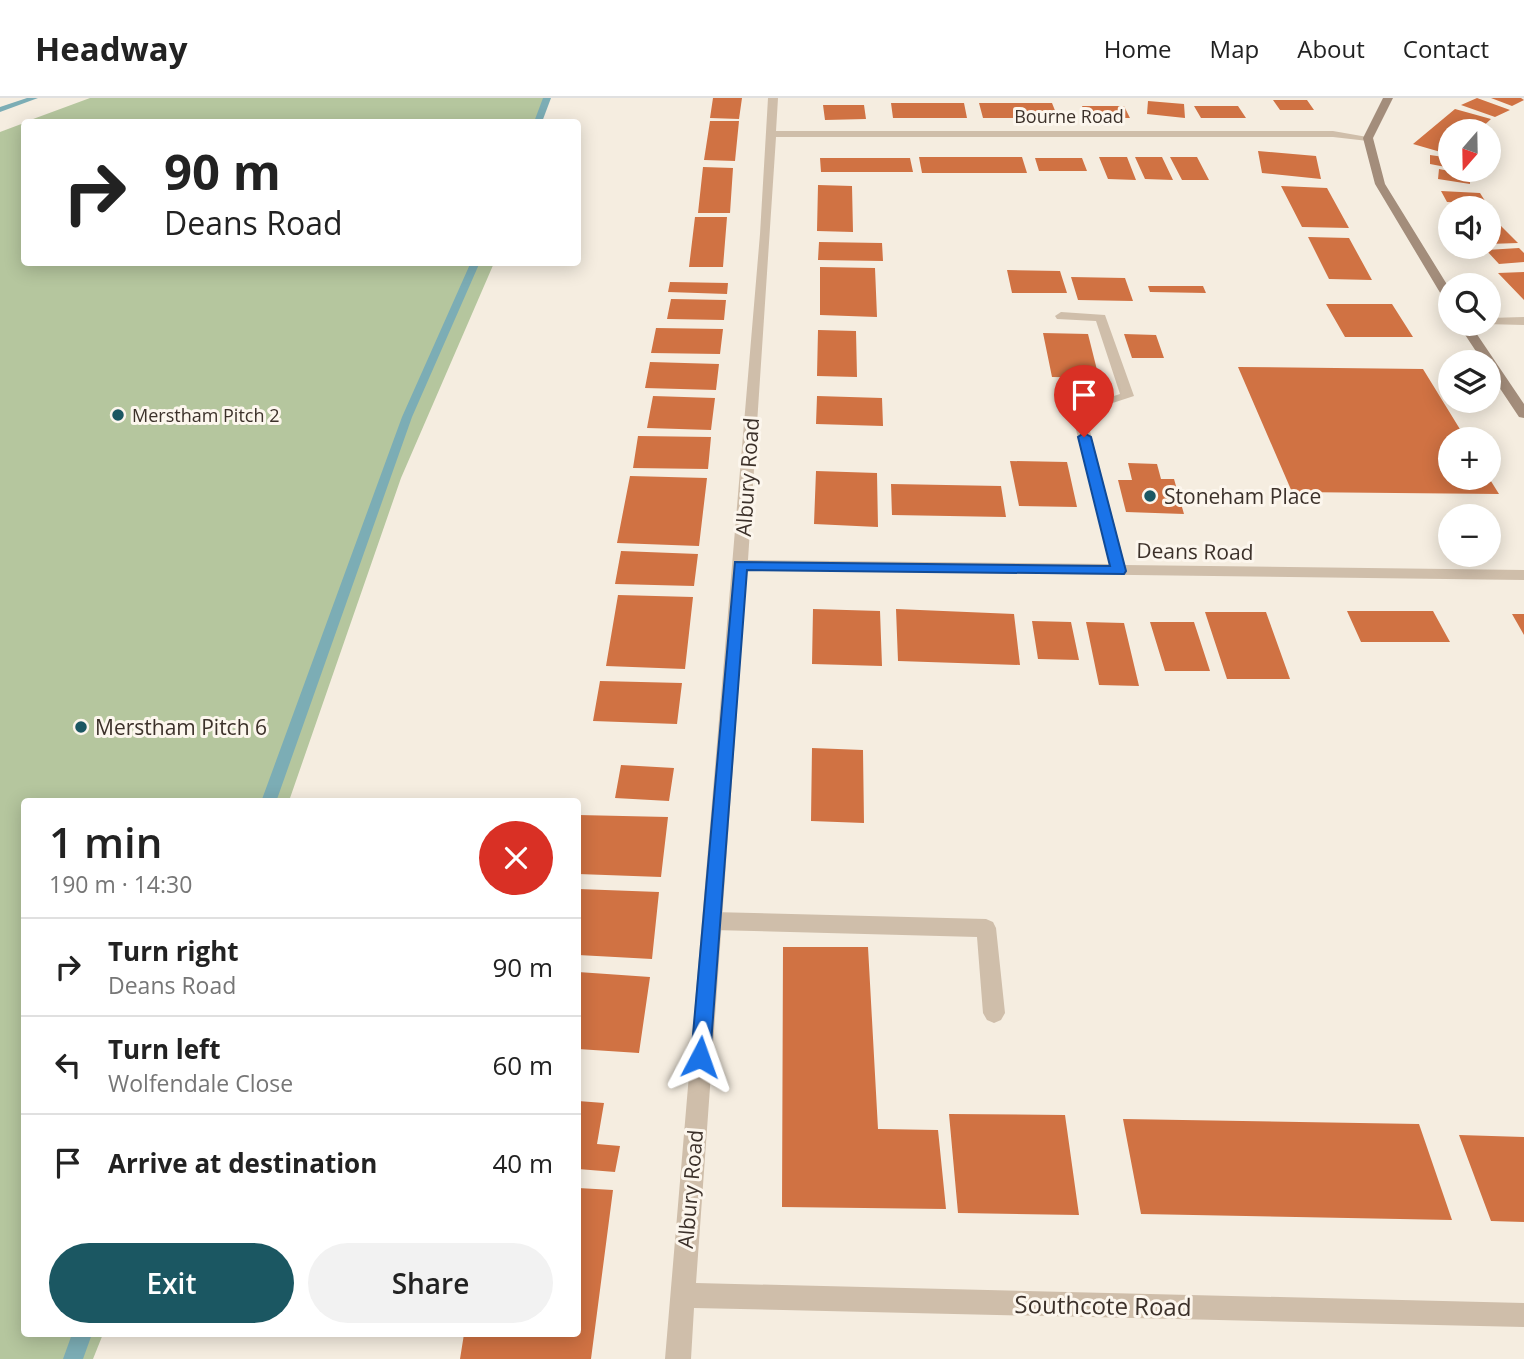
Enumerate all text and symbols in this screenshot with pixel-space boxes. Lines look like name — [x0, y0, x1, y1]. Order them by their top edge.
text: Headway — [35, 26, 188, 71]
text: Home — [1104, 32, 1172, 65]
text: Map — [1210, 32, 1259, 65]
text: About — [1297, 32, 1365, 65]
text: Contact — [1403, 32, 1489, 65]
street label: Bourne Road — [1014, 104, 1124, 128]
north arrow — [1438, 119, 1502, 182]
map controls — [1438, 119, 1501, 567]
text: 90 m — [164, 138, 281, 204]
icon: right — [49, 147, 140, 238]
button: sound — [1438, 196, 1501, 259]
text: Deans Road — [164, 201, 343, 244]
button: search — [1438, 273, 1501, 336]
button: layers — [1438, 350, 1501, 413]
pin — [1054, 365, 1114, 437]
icon: arrive — [1065, 376, 1103, 414]
place label: Merstham Pitch 2 — [132, 403, 279, 427]
marker: Merstham Pitch 2 — [110, 407, 126, 423]
street label: Albury Road — [729, 417, 765, 537]
button: + — [1438, 427, 1501, 490]
place label: Stoneham Place — [1164, 482, 1321, 510]
marker: Stoneham Place — [1142, 488, 1158, 504]
button: − — [1438, 504, 1501, 567]
street label: Deans Road — [1136, 536, 1254, 566]
place label: Merstham Pitch 6 — [95, 713, 267, 741]
marker: Merstham Pitch 6 — [73, 719, 89, 735]
text: 1 min — [49, 813, 162, 870]
button: close — [479, 821, 553, 895]
text: 190 m · 14:30 — [49, 868, 192, 900]
text: Turn right — [108, 933, 239, 969]
icon: right — [49, 948, 87, 986]
text: 90 m — [492, 949, 553, 985]
text: Deans Road — [108, 969, 236, 1001]
position arrow — [663, 1020, 737, 1094]
text: Turn left — [108, 1031, 220, 1067]
icon: left — [49, 1046, 87, 1084]
text: 60 m — [492, 1047, 553, 1083]
text: Wolfendale Close — [108, 1067, 293, 1099]
street label: Albury Road — [671, 1129, 709, 1249]
icon: arrive — [49, 1144, 87, 1182]
text: Arrive at destination — [108, 1145, 377, 1181]
text: 40 m — [492, 1145, 553, 1181]
button: Exit — [49, 1243, 294, 1323]
button: Share — [308, 1243, 553, 1323]
street label: Southcote Road — [1014, 1287, 1192, 1323]

